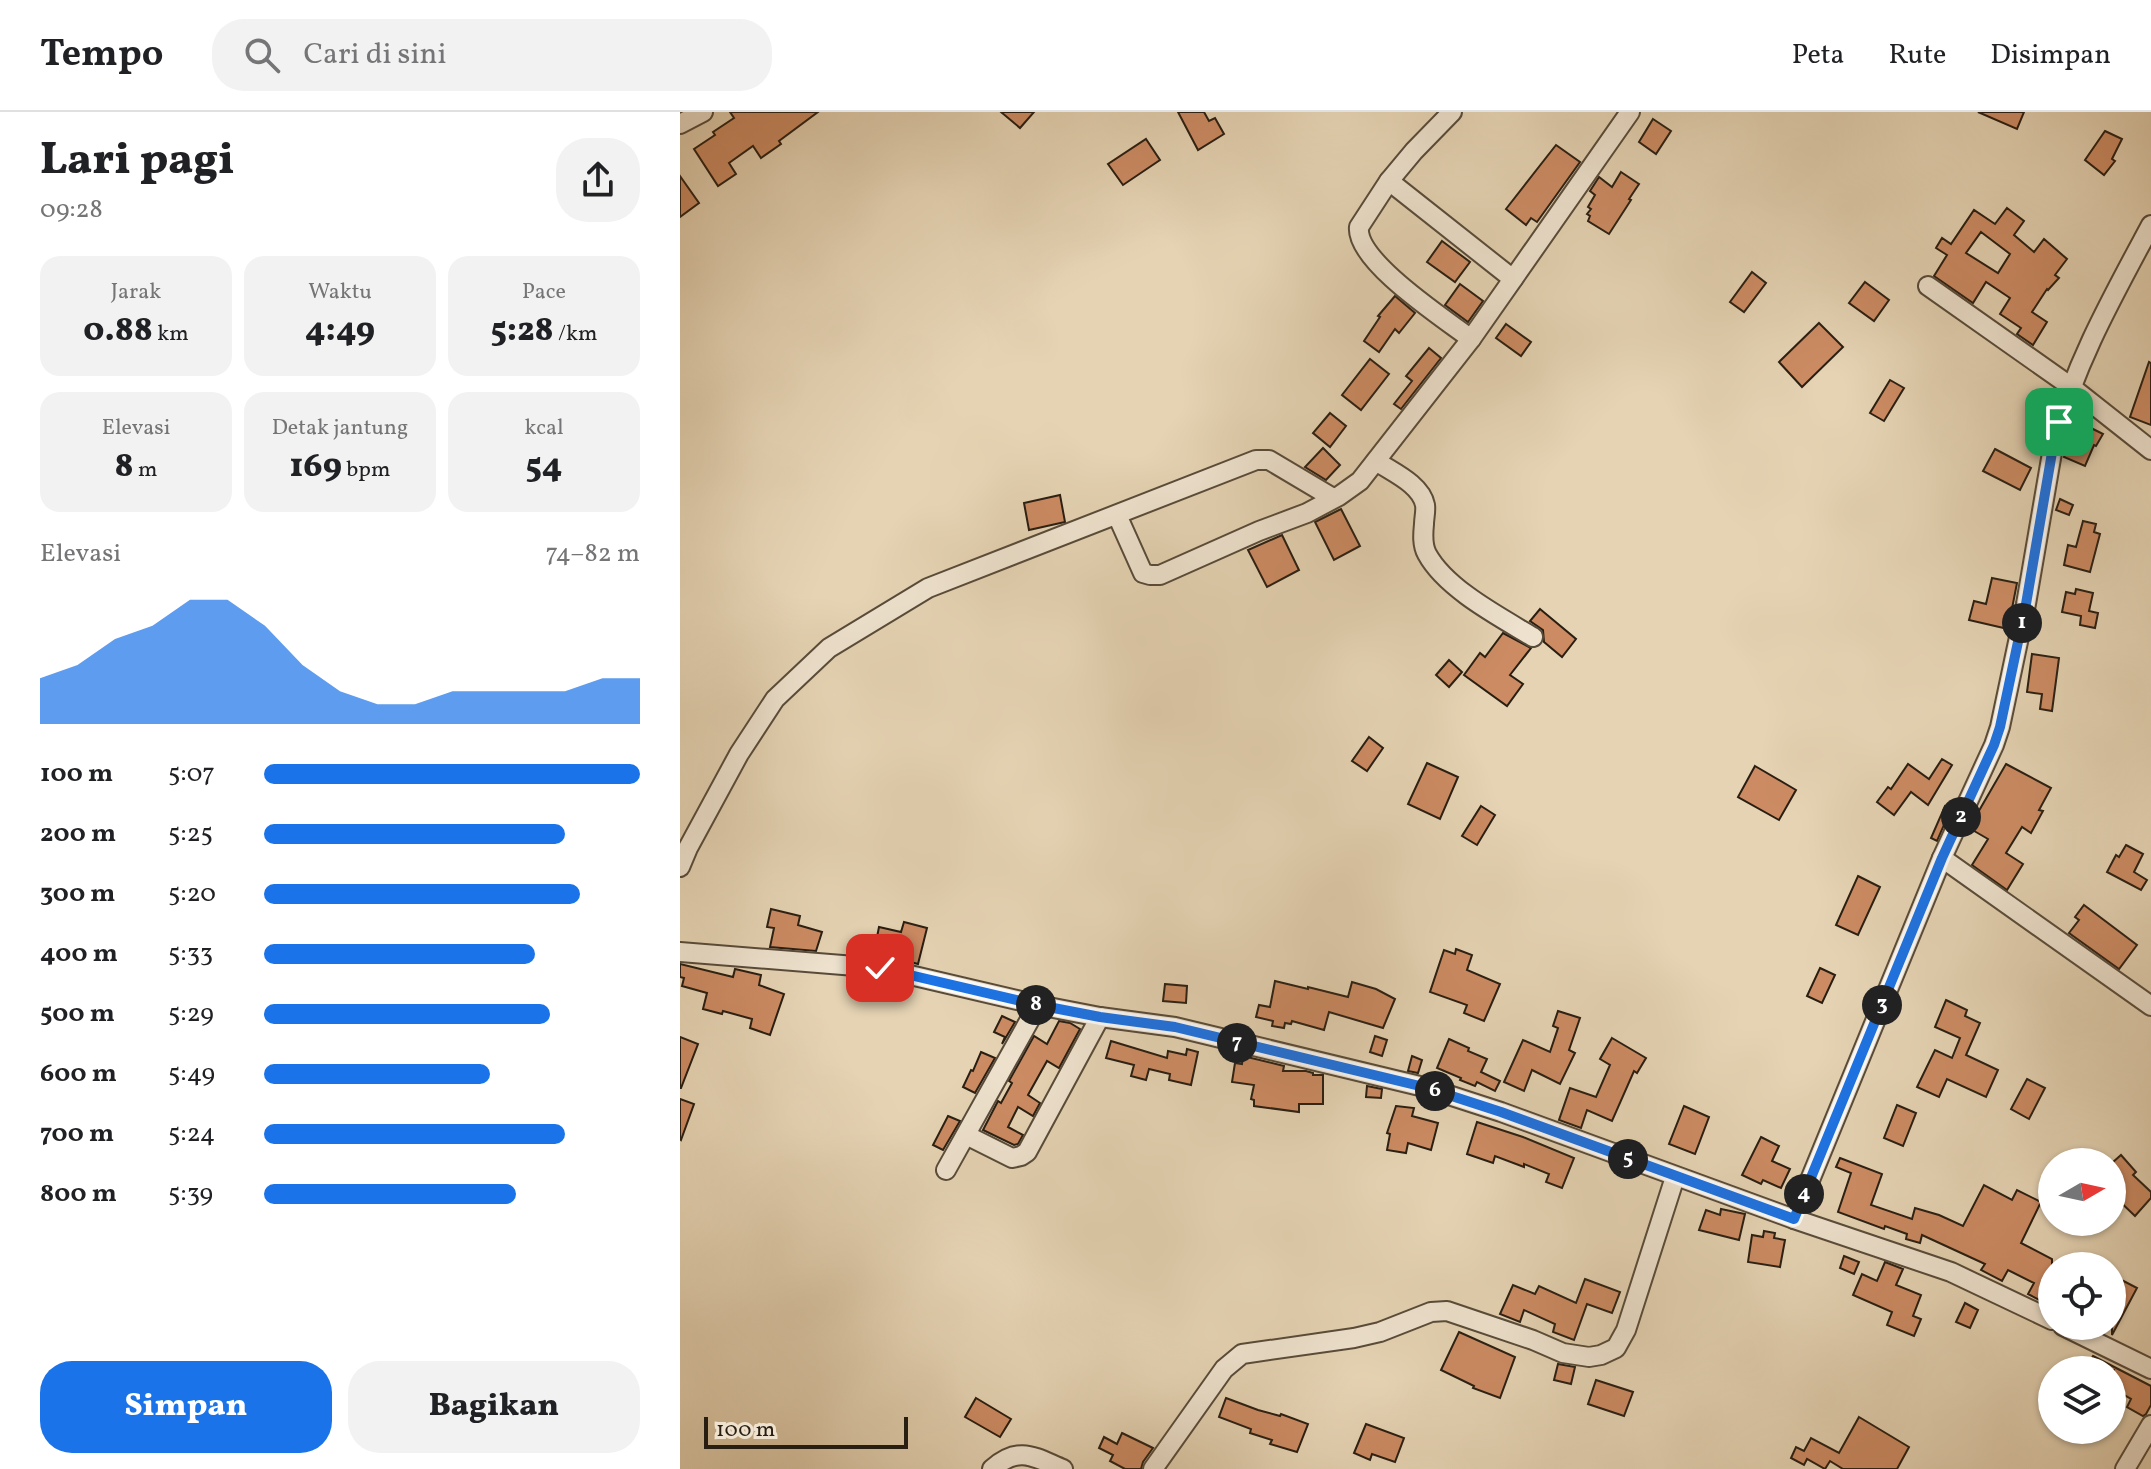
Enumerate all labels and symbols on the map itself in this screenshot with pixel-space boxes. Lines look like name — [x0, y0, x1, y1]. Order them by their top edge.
pin — [2025, 388, 2093, 456]
pin: 1 — [2002, 603, 2042, 643]
pin: 2 — [1941, 797, 1981, 837]
pin — [846, 934, 914, 1002]
pin: 8 — [1016, 985, 1056, 1025]
pin: 3 — [1862, 985, 1902, 1025]
pin: 7 — [1217, 1023, 1257, 1063]
pin: 6 — [1415, 1071, 1455, 1111]
pin: 5 — [1608, 1139, 1648, 1179]
north arrow — [2038, 1148, 2126, 1236]
pin: 4 — [1784, 1174, 1824, 1214]
scale bar — [704, 1413, 908, 1449]

